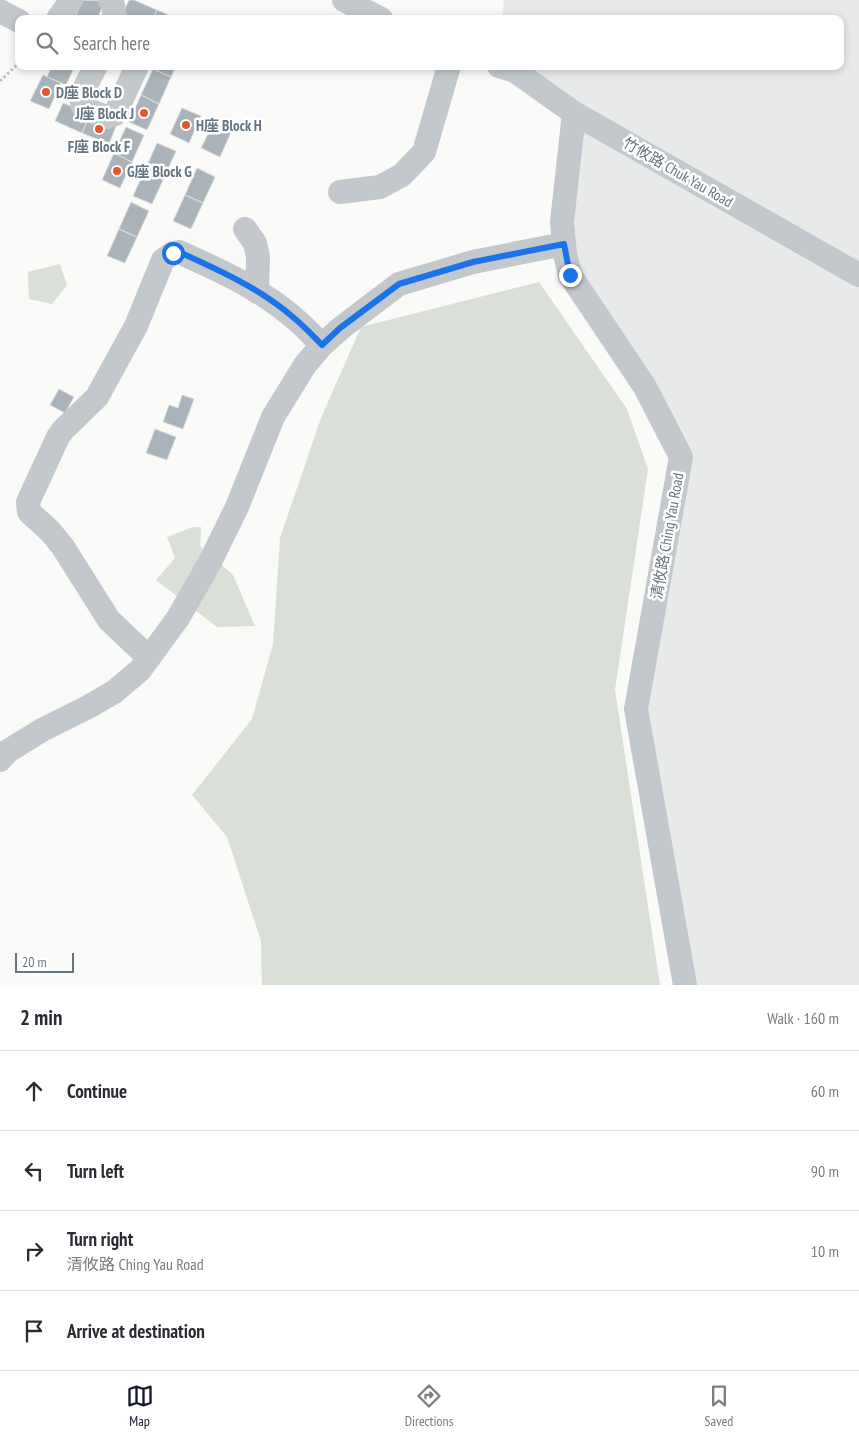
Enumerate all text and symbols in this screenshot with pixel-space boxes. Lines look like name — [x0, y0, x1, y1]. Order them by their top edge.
search box — [15, 15, 844, 70]
icon: search — [33, 29, 61, 57]
text: Search here — [73, 31, 150, 55]
place label: D座 Block D — [56, 83, 122, 102]
marker: D座 Block D — [40, 86, 52, 98]
place label: J座 Block J — [74, 104, 134, 123]
marker: J座 Block J — [138, 107, 150, 119]
place label: H座 Block H — [196, 116, 262, 135]
marker: H座 Block H — [180, 119, 192, 131]
marker: F座 Block F — [93, 123, 105, 135]
street label: 竹攸路 Chuk Yau Road — [620, 133, 736, 211]
place label: F座 Block F — [68, 137, 130, 156]
place label: G座 Block G — [127, 162, 192, 181]
marker: G座 Block G — [111, 165, 123, 177]
route start — [162, 242, 185, 265]
route end — [559, 264, 582, 287]
street label: 清攸路 Ching Yau Road — [647, 471, 687, 601]
scale bar — [15, 950, 74, 973]
text: 20 m — [22, 953, 47, 971]
text: 2 min — [20, 1004, 62, 1031]
text: Walk · 160 m — [767, 1008, 839, 1028]
icon: ahead — [20, 1077, 48, 1105]
text: Continue — [67, 1079, 127, 1103]
text: 60 m — [811, 1081, 839, 1101]
icon: left — [20, 1157, 48, 1185]
text: Turn left — [67, 1159, 124, 1183]
text: 90 m — [811, 1161, 839, 1181]
text: Turn right — [67, 1227, 133, 1251]
icon: right — [20, 1237, 48, 1265]
text: 10 m — [811, 1241, 839, 1261]
text: 清攸路 Ching Yau Road — [67, 1254, 204, 1274]
icon: arrive — [20, 1317, 48, 1345]
text: Arrive at destination — [67, 1319, 205, 1343]
tab: Map — [126, 1382, 154, 1430]
tab: Directions — [405, 1382, 453, 1430]
tab: Saved — [705, 1382, 733, 1430]

